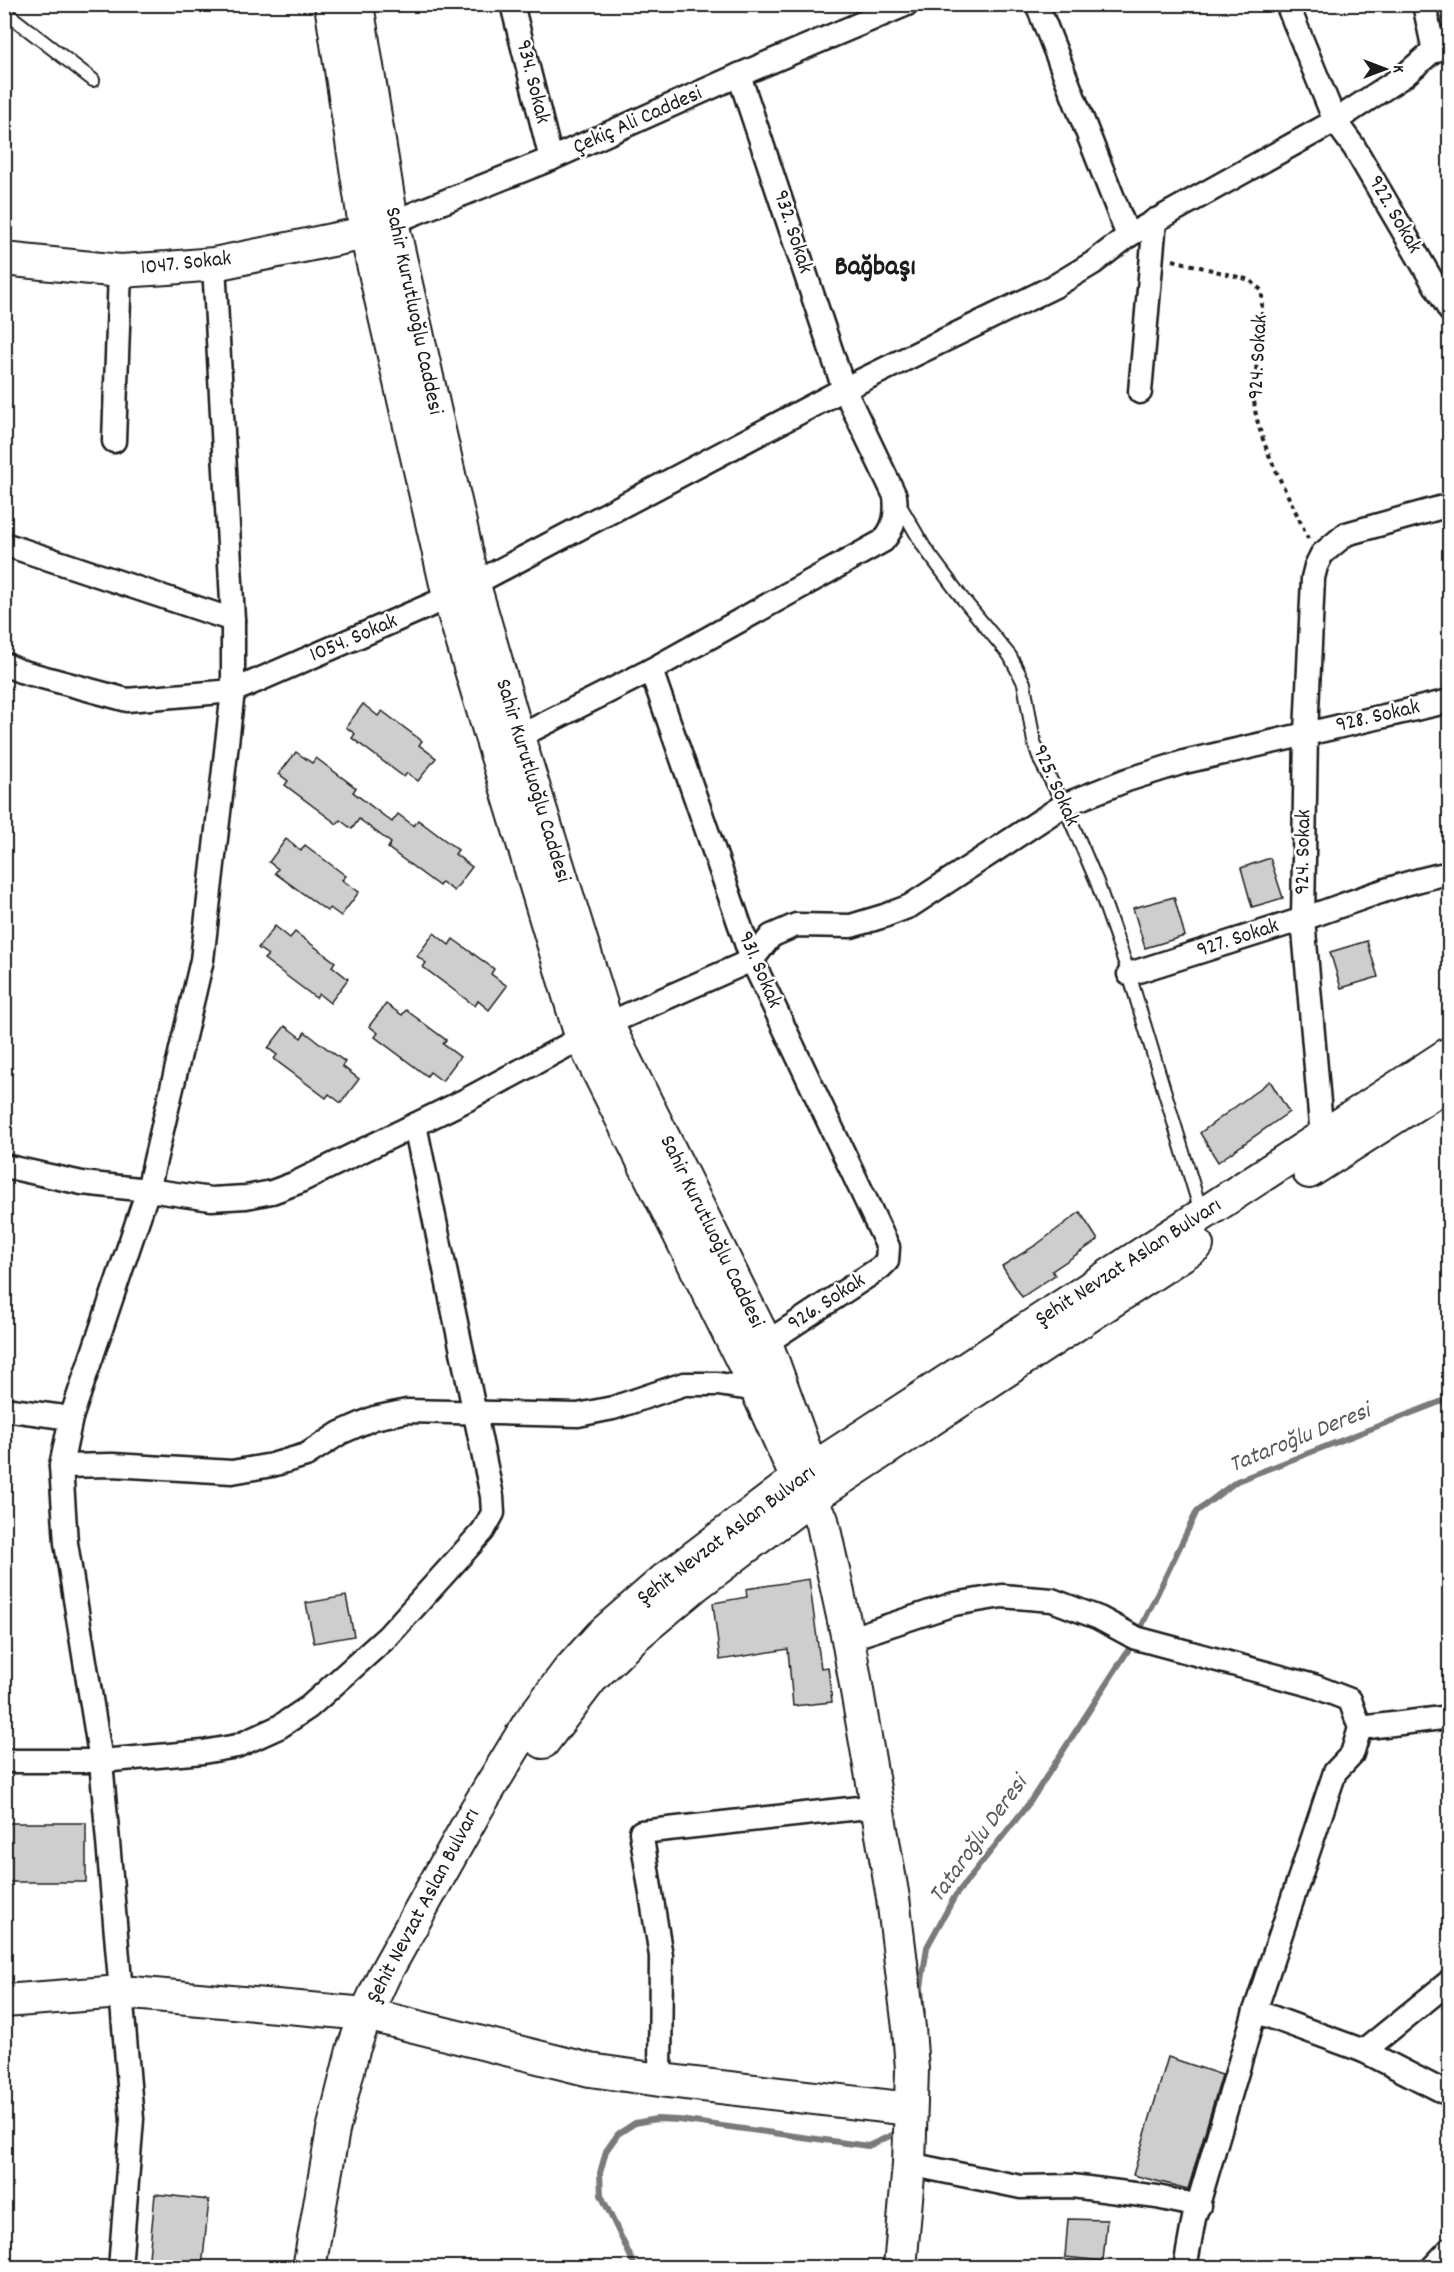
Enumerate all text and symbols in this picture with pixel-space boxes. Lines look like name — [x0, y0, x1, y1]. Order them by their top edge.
street label: 934. Sokak — [507, 37, 557, 127]
north arrow — [1355, 39, 1415, 99]
text: K — [1386, 65, 1409, 73]
street label: Çekiç Ali Caddesi — [569, 79, 707, 163]
street label: 922. Sokak — [1359, 170, 1429, 260]
street label: 932. Sokak — [764, 186, 820, 278]
street label: Sahir Kurutluoğlu Caddesi — [376, 204, 450, 418]
street label: 1047. Sokak — [139, 244, 233, 284]
district label: Bağbaşı — [834, 249, 916, 289]
street label: 924. Sokak — [1241, 314, 1277, 400]
street label: 1054. Sokak — [305, 607, 403, 671]
street label: Sahir Kurutluoğlu Caddesi — [486, 675, 578, 887]
street label: 928. Sokak — [1333, 692, 1423, 742]
street label: 925. Sokak — [1023, 740, 1087, 832]
street label: 924. Sokak — [1288, 809, 1320, 895]
street label: 927. Sokak — [1193, 911, 1283, 967]
street label: 931. Sokak — [729, 927, 789, 1013]
street label: Sahir Kurutluoğlu Caddesi — [651, 1130, 771, 1334]
street label: Şehit Nevzat Aslan Bulvarı — [1030, 1191, 1228, 1335]
street label: 926. Sokak — [782, 1266, 872, 1340]
water label: Tataroğlu Deresi — [1224, 1394, 1379, 1483]
street label: Şehit Nevzat Aslan Bulvarı — [631, 1458, 823, 1614]
water label: Tataroğlu Deresi — [921, 1767, 1039, 1910]
street label: Şehit Nevzat Aslan Bulvarı — [360, 1803, 488, 2009]

